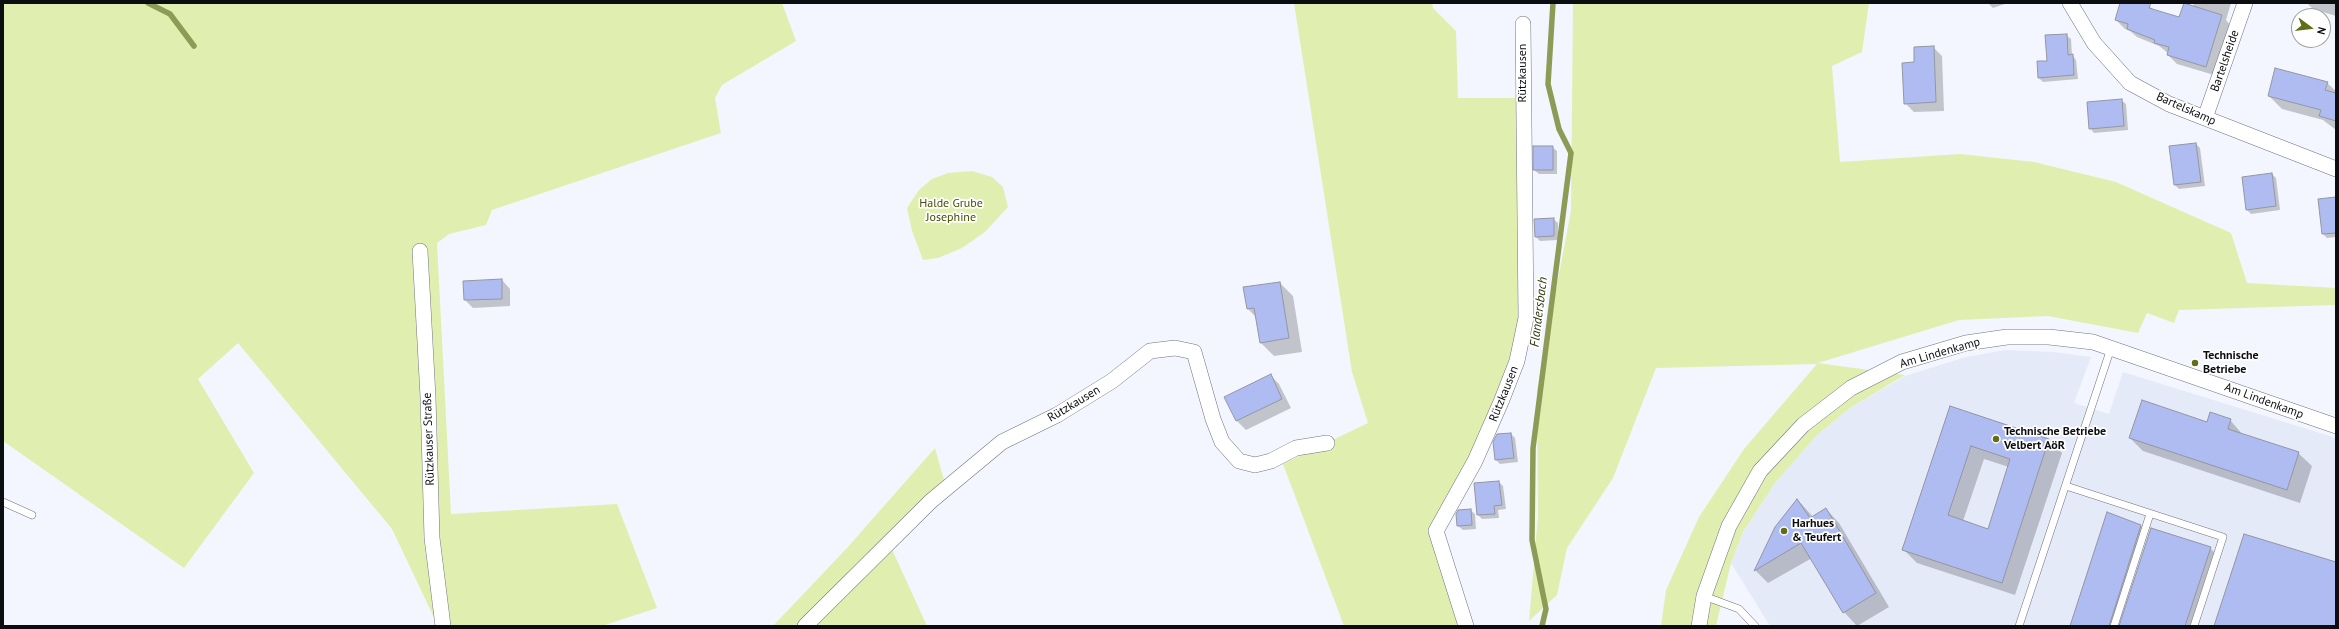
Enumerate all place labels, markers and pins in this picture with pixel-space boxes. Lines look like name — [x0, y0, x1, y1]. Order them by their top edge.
place label: Technische Betriebe — [2203, 349, 2259, 377]
marker: Technische Betriebe — [2190, 358, 2200, 368]
place label: Technische Betriebe Velbert AöR — [2004, 425, 2106, 453]
marker: Technische Betriebe Velbert AöR — [1991, 434, 2001, 444]
place label: Harhues & Teufert — [1792, 517, 1841, 545]
marker: Harhues & Teufert — [1779, 526, 1789, 536]

